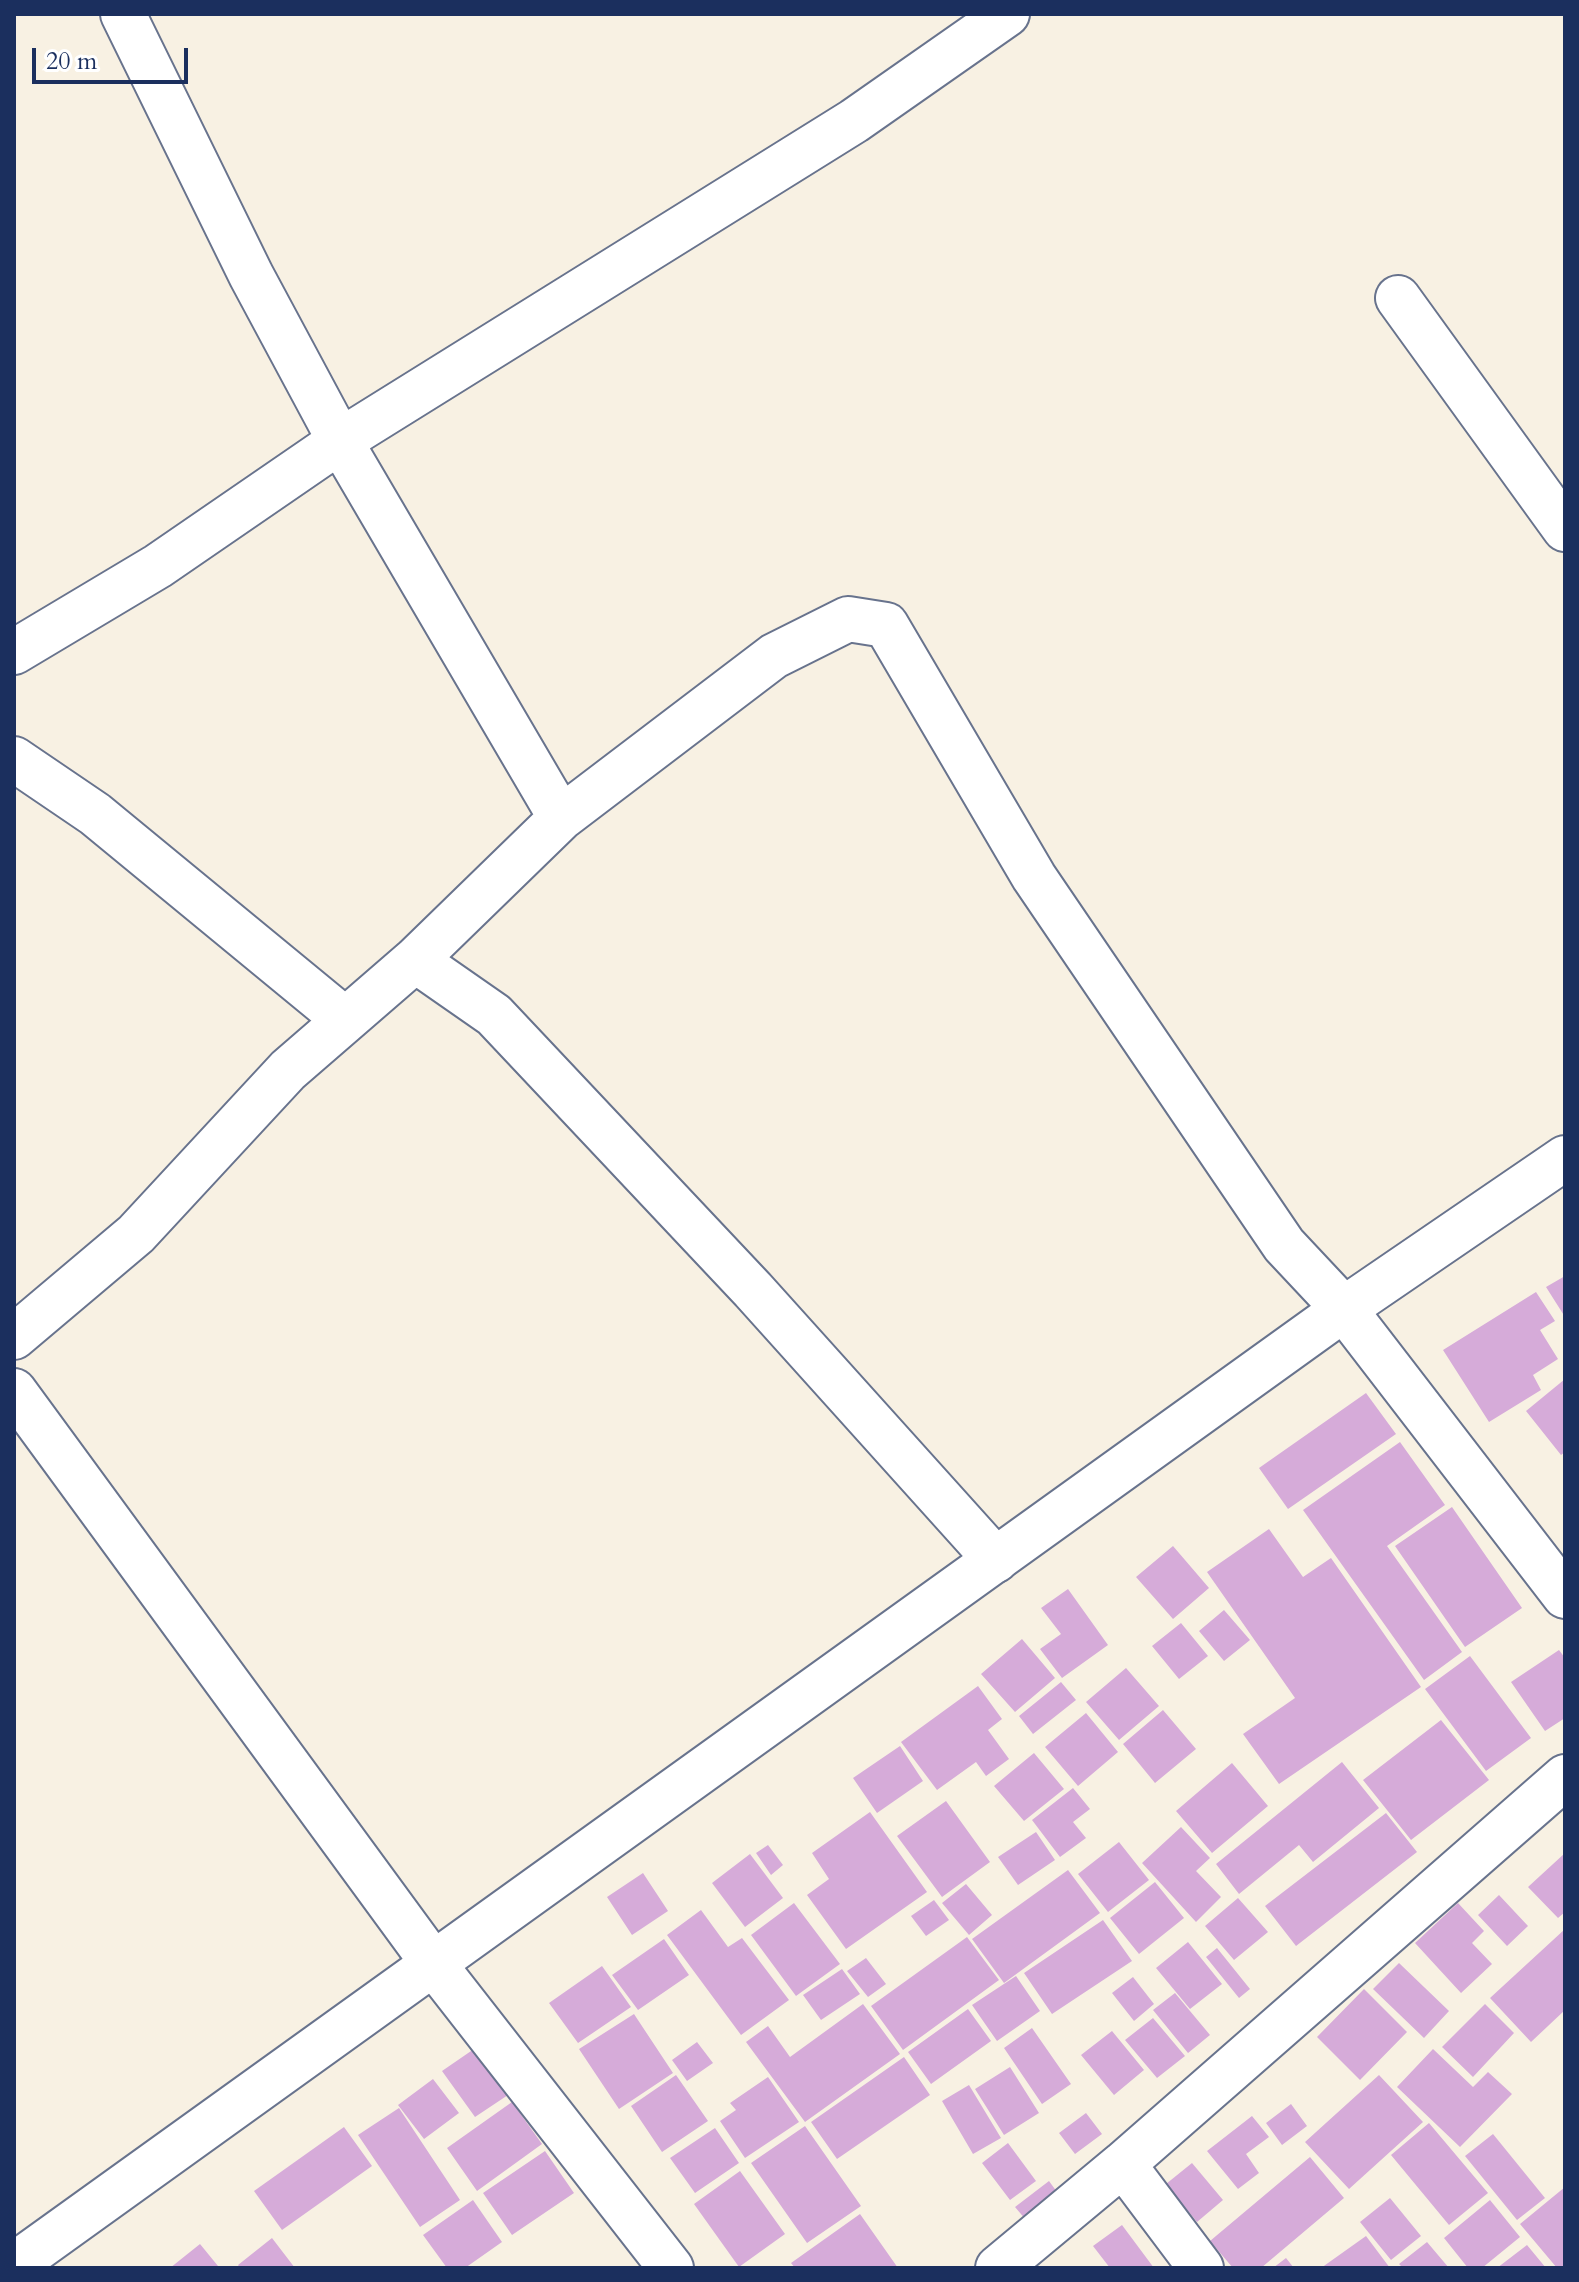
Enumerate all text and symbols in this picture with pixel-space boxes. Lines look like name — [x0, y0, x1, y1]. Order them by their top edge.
scale bar — [36, 32, 192, 82]
text: 20 m — [46, 45, 97, 78]

